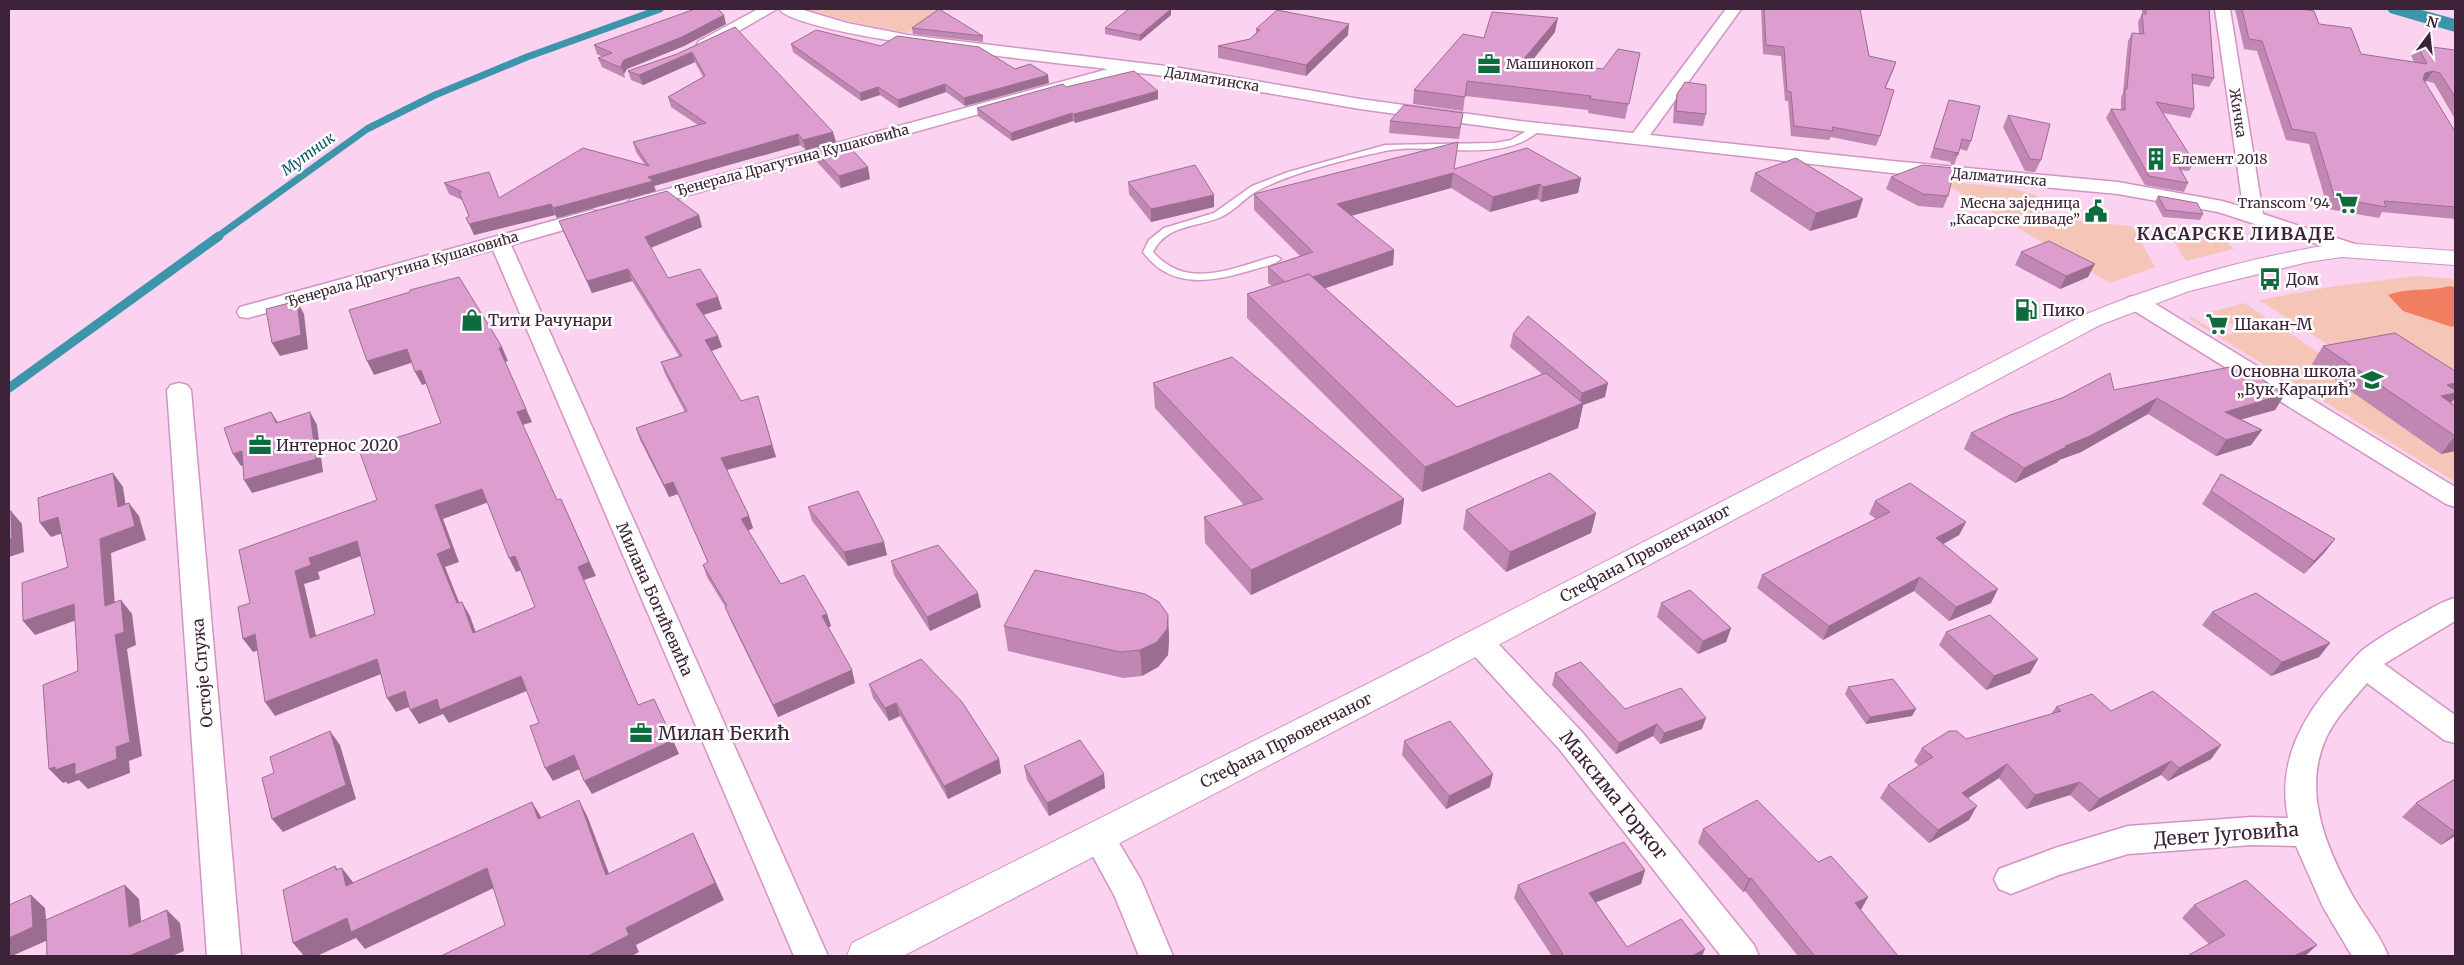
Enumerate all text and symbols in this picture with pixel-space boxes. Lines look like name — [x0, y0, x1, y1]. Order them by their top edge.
north arrow — [2404, 10, 2454, 60]
text: N — [2425, 12, 2440, 33]
office icon: Машинокоп — [1476, 51, 1502, 77]
place label: Машинокоп — [1506, 55, 1594, 73]
street label: Далматинска — [1163, 63, 1261, 95]
street label: Жичка — [2225, 87, 2251, 139]
street label: Ђенерала Драгутина Кушаковића — [673, 120, 911, 200]
water label: Мутник — [276, 127, 339, 180]
building icon: Елемент 2018 — [2143, 146, 2169, 172]
place label: Елемент 2018 — [2172, 150, 2268, 168]
street label: Далматинска — [1951, 164, 2048, 190]
supermarket icon: Transcom '94 — [2334, 190, 2360, 216]
place label: Месна заједница „Касарске ливаде” — [1949, 194, 2080, 228]
place label: Transcom '94 — [2238, 194, 2330, 212]
public building icon: Месна заједница „Касарске ливаде” — [2083, 198, 2109, 224]
district label: КАСАРСКЕ ЛИВАДЕ — [2137, 222, 2335, 245]
street label: Ђенерала Драгутина Кушаковића — [284, 227, 521, 311]
bus stop icon: Дом — [2257, 266, 2283, 292]
place label: Дом — [2286, 269, 2319, 289]
fuel station icon: Пико — [2013, 297, 2039, 323]
place label: Пико — [2042, 300, 2085, 320]
shop icon: Тити Рачунари — [459, 307, 485, 333]
place label: Тити Рачунари — [488, 310, 612, 330]
supermarket icon: Шакан-М — [2204, 311, 2230, 337]
place label: Шакан-М — [2234, 314, 2313, 334]
place label: Основна школа „Вук Караџић” — [2231, 361, 2356, 399]
school or university icon: Основна школа „Вук Караџић” — [2359, 367, 2385, 393]
office icon: Интернос 2020 — [247, 432, 273, 458]
place label: Интернос 2020 — [276, 435, 398, 455]
street label: Стефана Првовенчаног — [1556, 499, 1734, 607]
street label: Милана Богићевића — [612, 519, 698, 679]
street label: Остоје Спужа — [187, 617, 217, 728]
street label: Стефана Првовенчаног — [1197, 688, 1375, 792]
office icon: Милан Бекић — [628, 720, 654, 746]
place label: Милан Бекић — [658, 721, 790, 745]
street label: Максима Горког — [1555, 726, 1674, 865]
street label: Девет Југовића — [2153, 817, 2299, 851]

